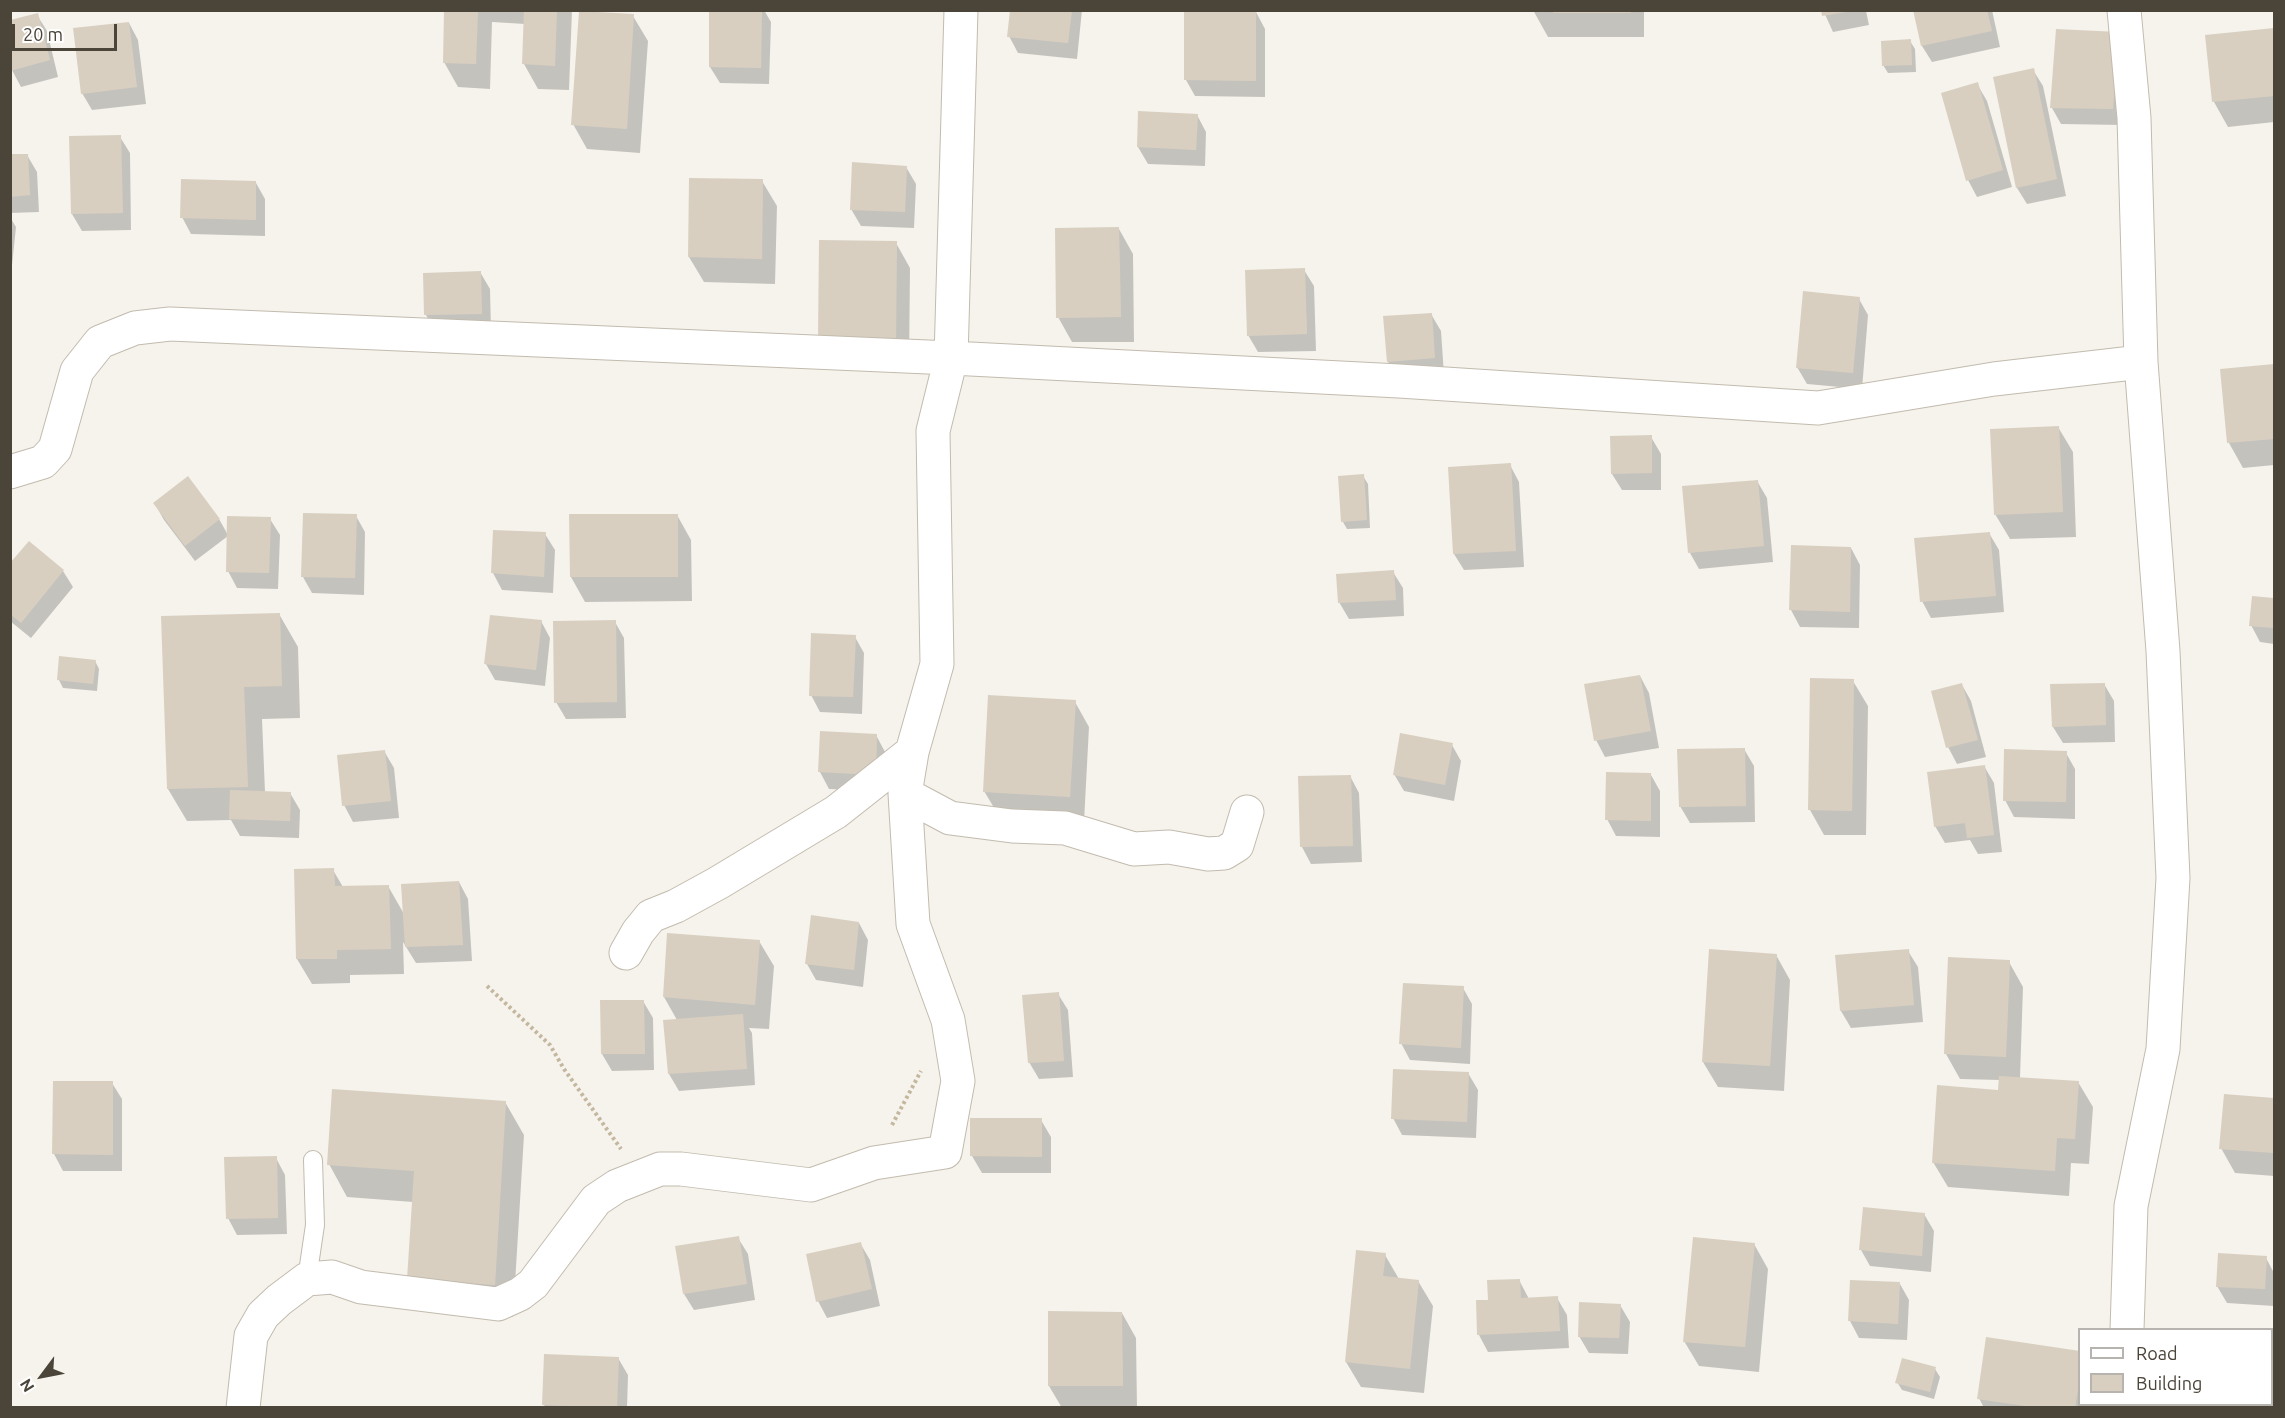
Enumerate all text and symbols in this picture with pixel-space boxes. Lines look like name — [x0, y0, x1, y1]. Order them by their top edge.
scale bar — [15, 12, 120, 50]
text: 20 m — [23, 24, 63, 44]
legend — [2078, 1328, 2273, 1406]
text: Road — [2136, 1343, 2178, 1363]
north arrow — [12, 1346, 72, 1406]
text: Building — [2136, 1373, 2202, 1393]
text: N — [16, 1376, 38, 1395]

